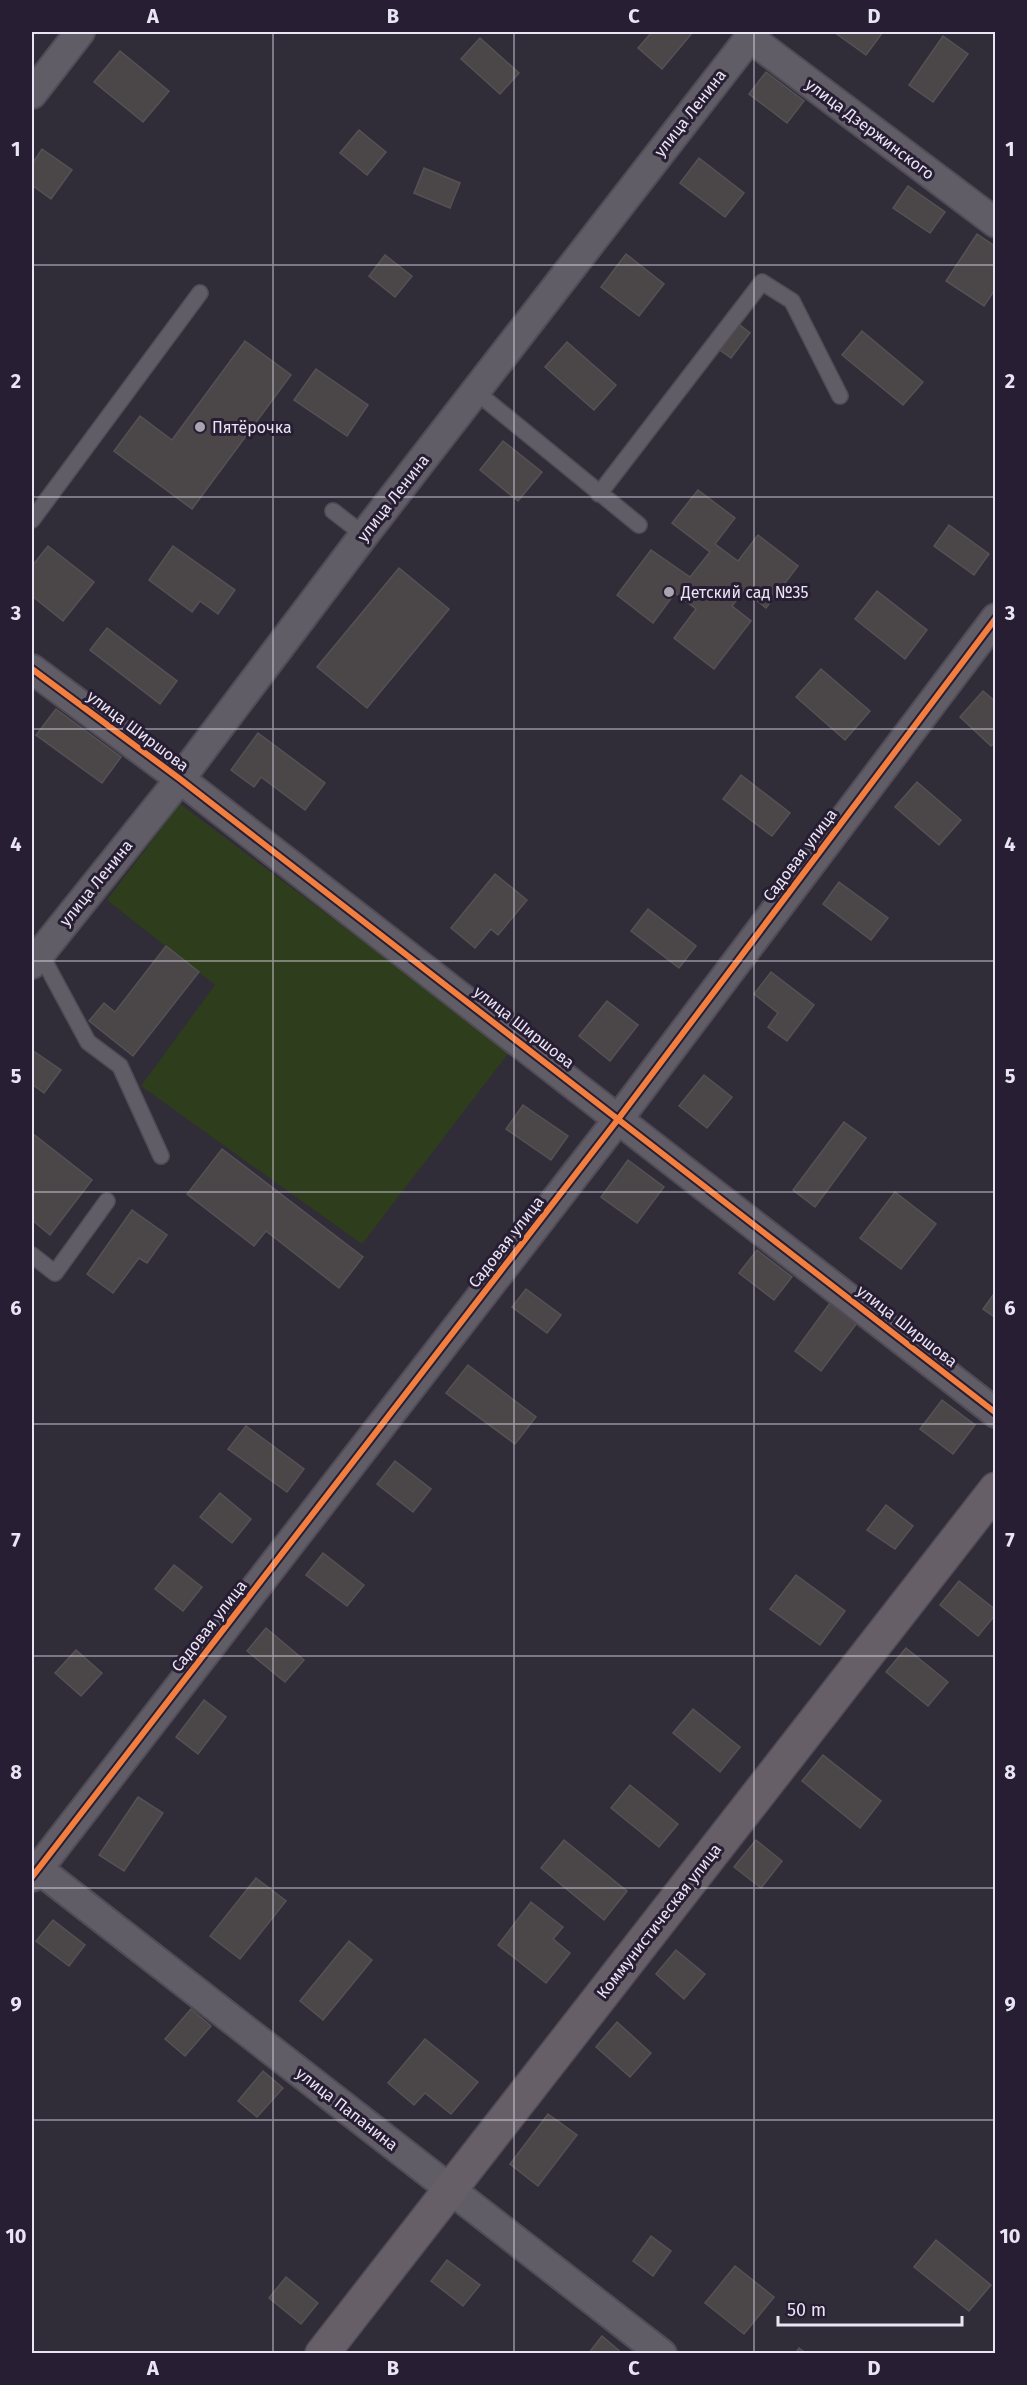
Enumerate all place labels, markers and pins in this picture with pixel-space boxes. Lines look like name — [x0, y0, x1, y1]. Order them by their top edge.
place label: Пятёрочка — [212, 418, 292, 437]
marker: Пятёрочка — [193, 420, 207, 434]
place label: Детский сад №35 — [680, 583, 809, 602]
marker: Детский сад №35 — [662, 585, 676, 599]

